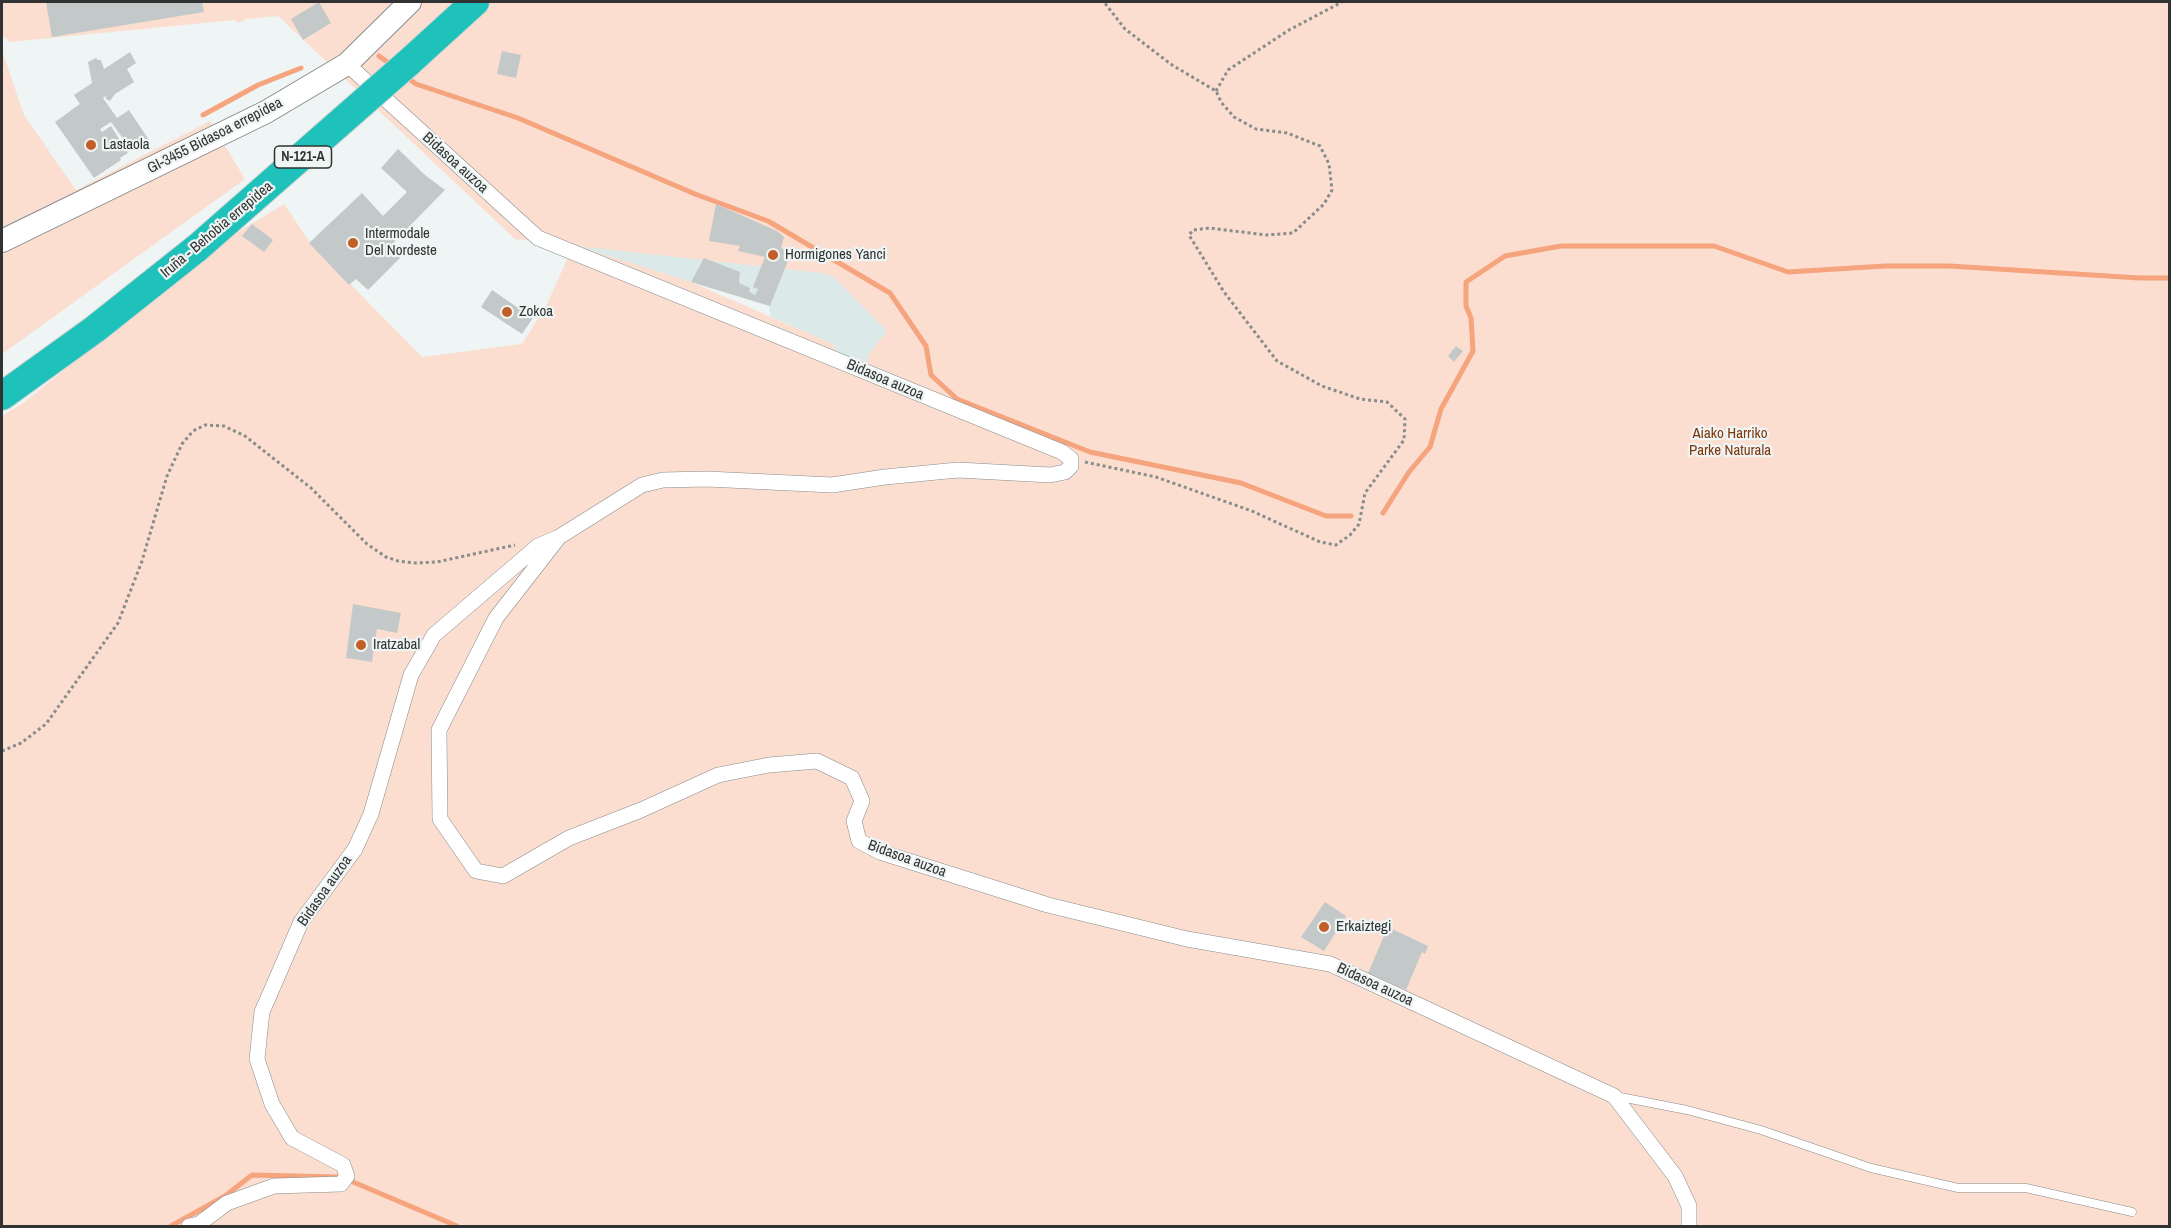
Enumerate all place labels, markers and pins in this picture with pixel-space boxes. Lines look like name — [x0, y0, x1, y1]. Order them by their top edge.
place label: Lastaola — [103, 136, 149, 154]
marker: Lastaola — [84, 138, 98, 152]
place label: Intermodale Del Nordeste — [365, 225, 437, 260]
marker: Intermodale Del Nordeste — [346, 236, 360, 250]
place label: Hormigones Yanci — [785, 246, 886, 264]
marker: Hormigones Yanci — [766, 248, 780, 262]
place label: Zokoa — [519, 303, 553, 321]
marker: Zokoa — [500, 305, 514, 319]
place label: Iratzabal — [373, 636, 420, 654]
marker: Iratzabal — [354, 638, 368, 652]
place label: Erkaiztegi — [1336, 918, 1391, 936]
marker: Erkaiztegi — [1317, 920, 1331, 934]

